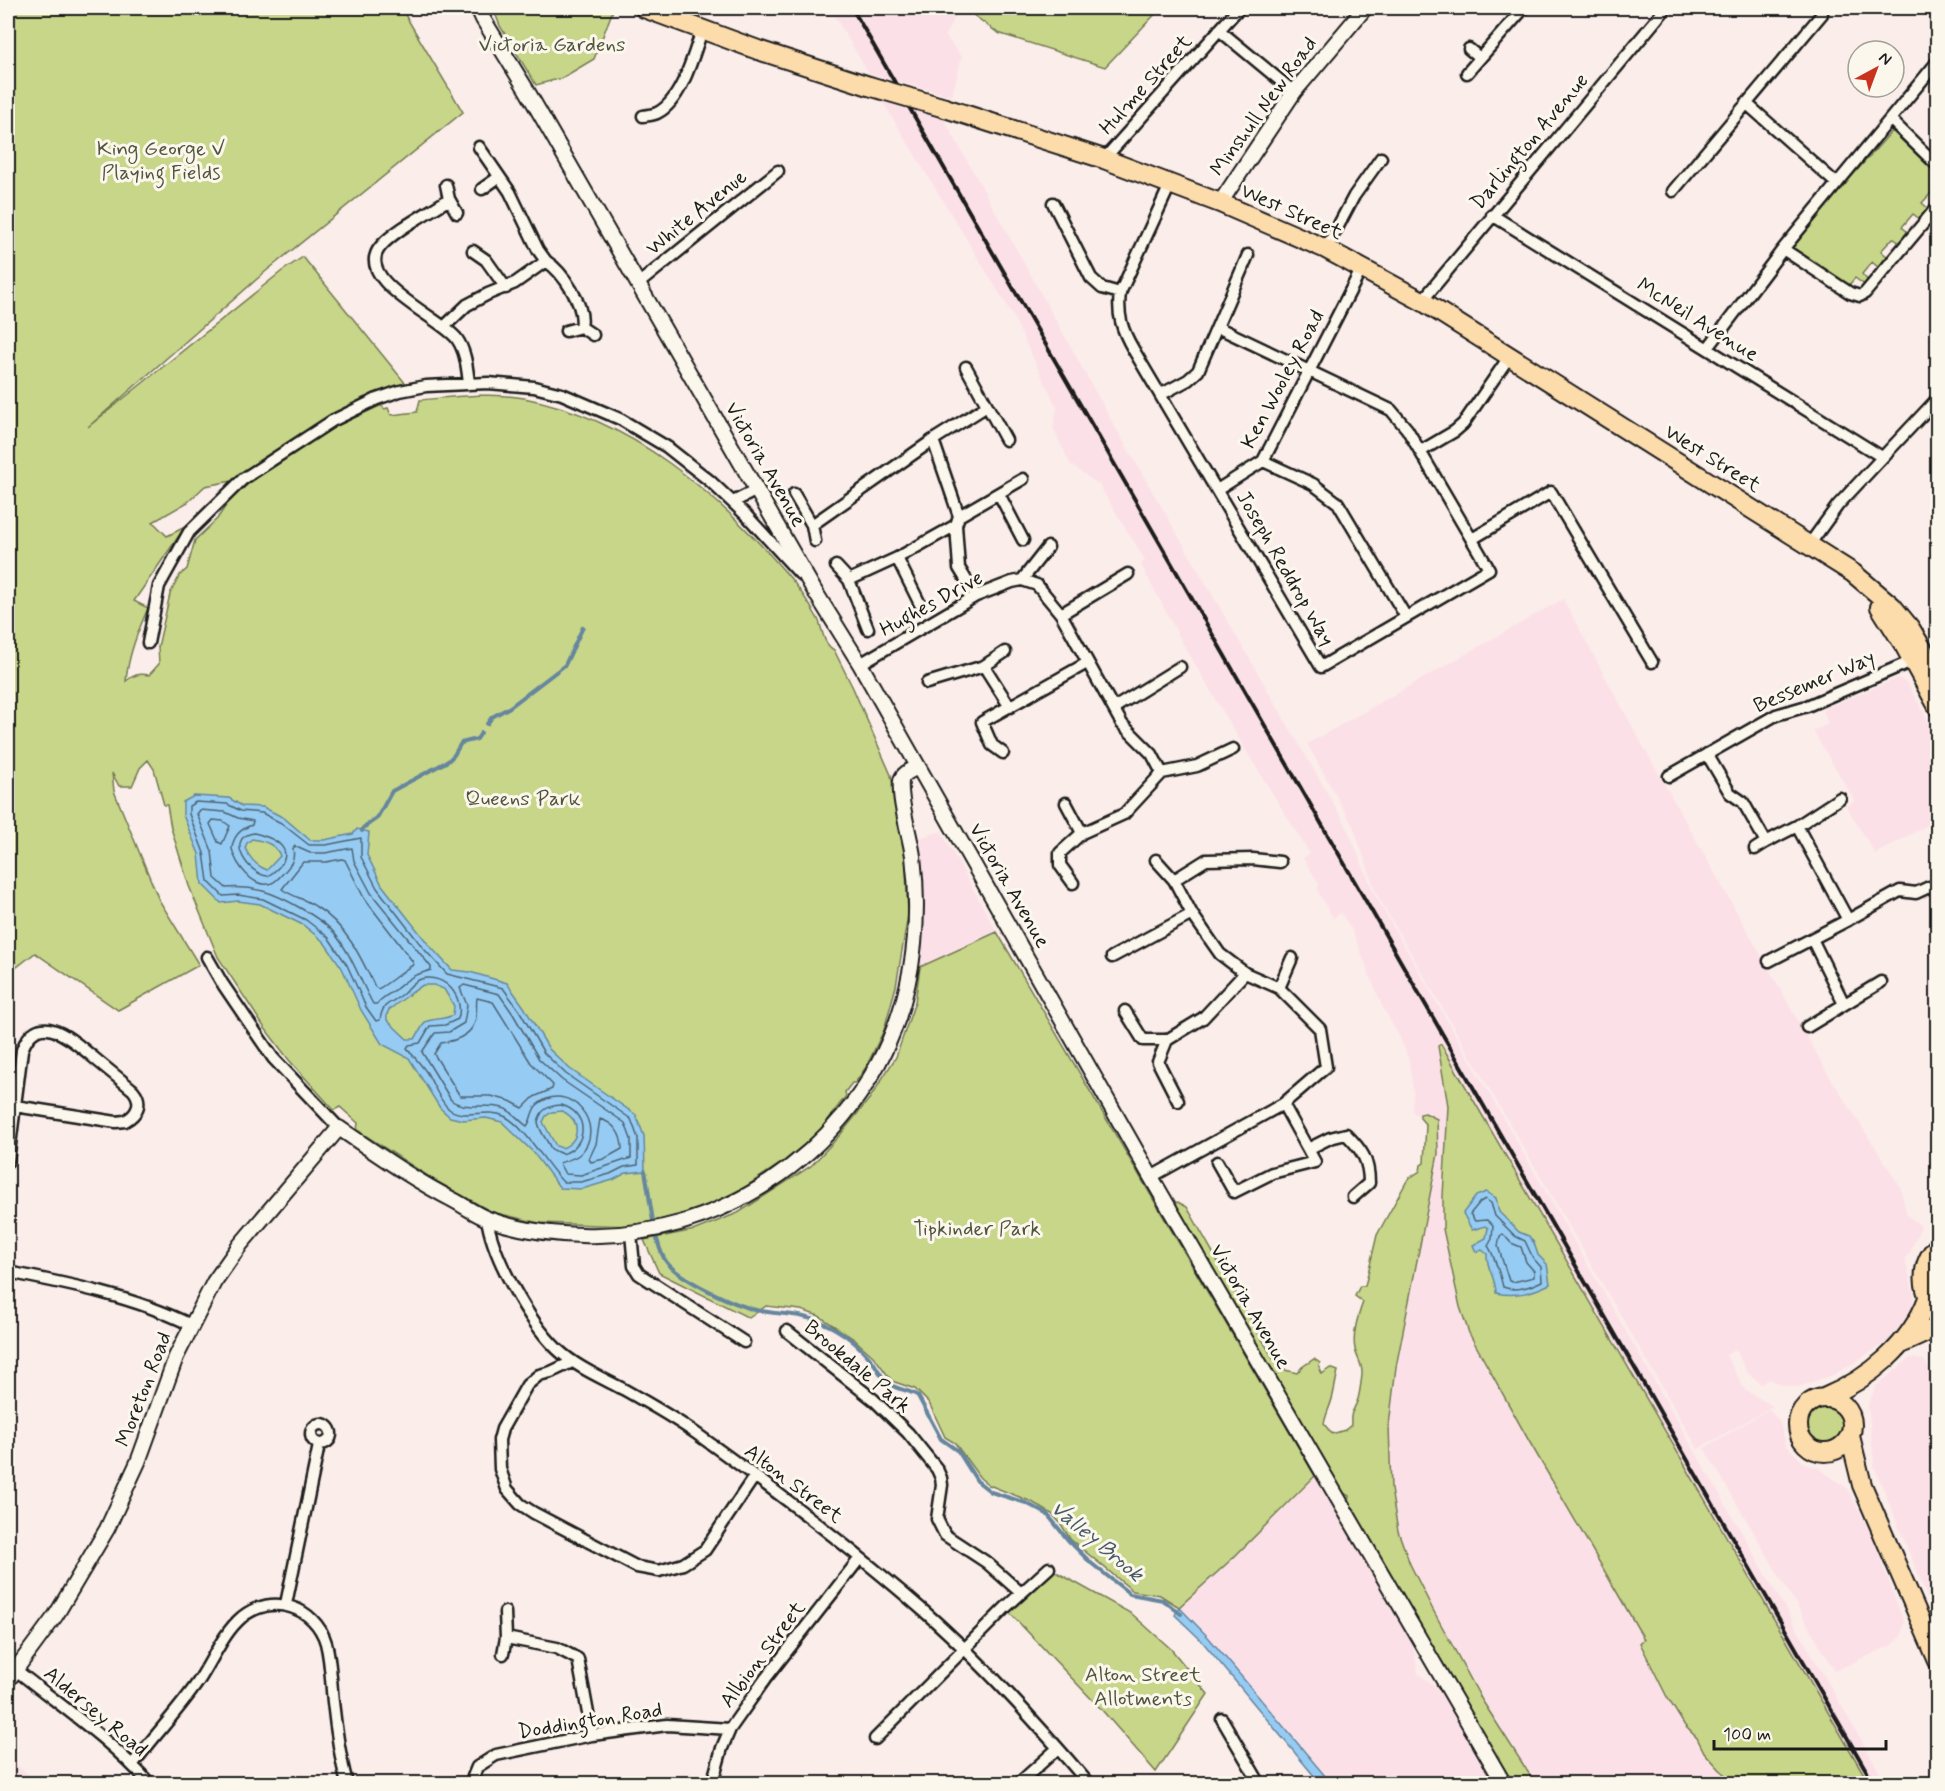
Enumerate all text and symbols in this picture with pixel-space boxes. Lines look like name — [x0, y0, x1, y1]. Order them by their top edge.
street label: Hulme Street — [1093, 28, 1199, 141]
park label: Victoria Gardens — [479, 31, 625, 59]
street label: Minshull New Road — [1204, 31, 1324, 182]
north arrow — [1846, 39, 1906, 99]
text: N — [1874, 47, 1896, 70]
street label: Darlington Avenue — [1464, 67, 1597, 217]
park label: King George V Playing Fields — [97, 135, 226, 189]
street label: White Avenue — [640, 163, 753, 262]
street label: West Street — [1236, 177, 1348, 247]
street label: McNeil Avenue — [1631, 271, 1764, 368]
street label: Ken Wooley Road — [1235, 305, 1331, 454]
street label: Victoria Avenue — [718, 397, 812, 532]
street label: West Street — [1659, 418, 1767, 500]
street label: Joseph Reddrop Way — [1229, 486, 1341, 651]
street label: Hughes Drive — [875, 564, 989, 646]
street label: Bessemer Way — [1749, 644, 1879, 720]
park label: Queens Park — [465, 785, 581, 813]
street label: Victoria Avenue — [962, 818, 1056, 953]
park label: Tipkinder Park — [913, 1215, 1041, 1243]
street label: Victoria Avenue — [1203, 1239, 1297, 1374]
street label: Brookdale Park — [798, 1314, 917, 1420]
street label: Moreton Road — [109, 1328, 179, 1451]
street label: Alton Street — [738, 1438, 849, 1530]
water label: Valley Brook — [1045, 1495, 1150, 1590]
street label: Albion Street — [714, 1595, 812, 1714]
street label: Aldersey Road — [37, 1660, 153, 1764]
park label: Alton Street Allotments — [1085, 1661, 1202, 1713]
street label: Doddington Road — [516, 1696, 665, 1748]
scale bar — [1714, 1713, 1886, 1751]
text: 100 m — [1723, 1723, 1771, 1747]

